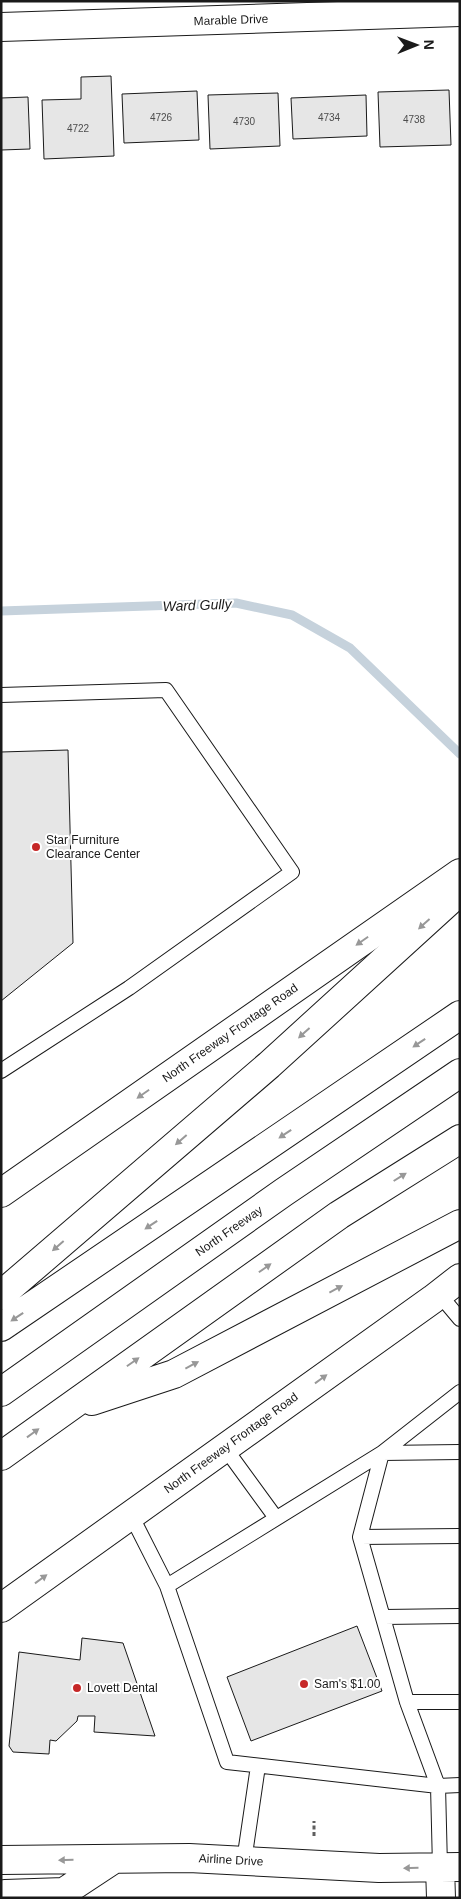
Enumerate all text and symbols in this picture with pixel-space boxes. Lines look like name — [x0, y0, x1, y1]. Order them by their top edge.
street label: Marable Drive — [193, 12, 269, 28]
north arrow — [391, 20, 441, 70]
text: N — [421, 40, 437, 50]
house number: 4726 — [150, 112, 173, 123]
house number: 4734 — [318, 112, 341, 123]
house number: 4738 — [403, 114, 426, 125]
house number: 4730 — [233, 116, 256, 127]
house number: 4722 — [67, 123, 90, 134]
water label: Ward Gully — [162, 596, 233, 614]
place label: Star Furniture Clearance Center — [46, 833, 140, 861]
marker: Star Furniture Clearance Center — [30, 841, 42, 853]
one-way arrow — [418, 918, 430, 930]
one-way arrow — [356, 936, 369, 946]
street label: North Freeway Frontage Road — [160, 981, 300, 1085]
one-way arrow — [298, 1027, 310, 1039]
one-way arrow — [413, 1038, 426, 1047]
one-way arrow — [136, 1089, 150, 1099]
one-way arrow — [278, 1129, 292, 1139]
one-way arrow — [176, 1134, 188, 1146]
one-way arrow — [393, 1172, 406, 1182]
street label: North Freeway — [193, 1203, 265, 1259]
one-way arrow — [144, 1221, 158, 1230]
one-way arrow — [53, 1240, 65, 1252]
one-way arrow — [258, 1263, 272, 1273]
one-way arrow — [329, 1285, 343, 1293]
one-way arrow — [10, 1312, 23, 1322]
one-way arrow — [126, 1357, 139, 1367]
one-way arrow — [185, 1361, 199, 1369]
one-way arrow — [314, 1374, 328, 1384]
street label: North Freeway Frontage Road — [161, 1390, 301, 1496]
one-way arrow — [26, 1428, 39, 1439]
one-way arrow — [34, 1574, 48, 1584]
place label: Sam's $1.00 — [314, 1677, 381, 1691]
marker: Sam's $1.00 — [298, 1678, 310, 1690]
place label: Lovett Dental — [87, 1681, 158, 1695]
marker: Lovett Dental — [71, 1682, 83, 1694]
street label: Airline Drive — [198, 1851, 264, 1869]
one-way arrow — [57, 1856, 73, 1864]
one-way arrow — [403, 1864, 419, 1872]

